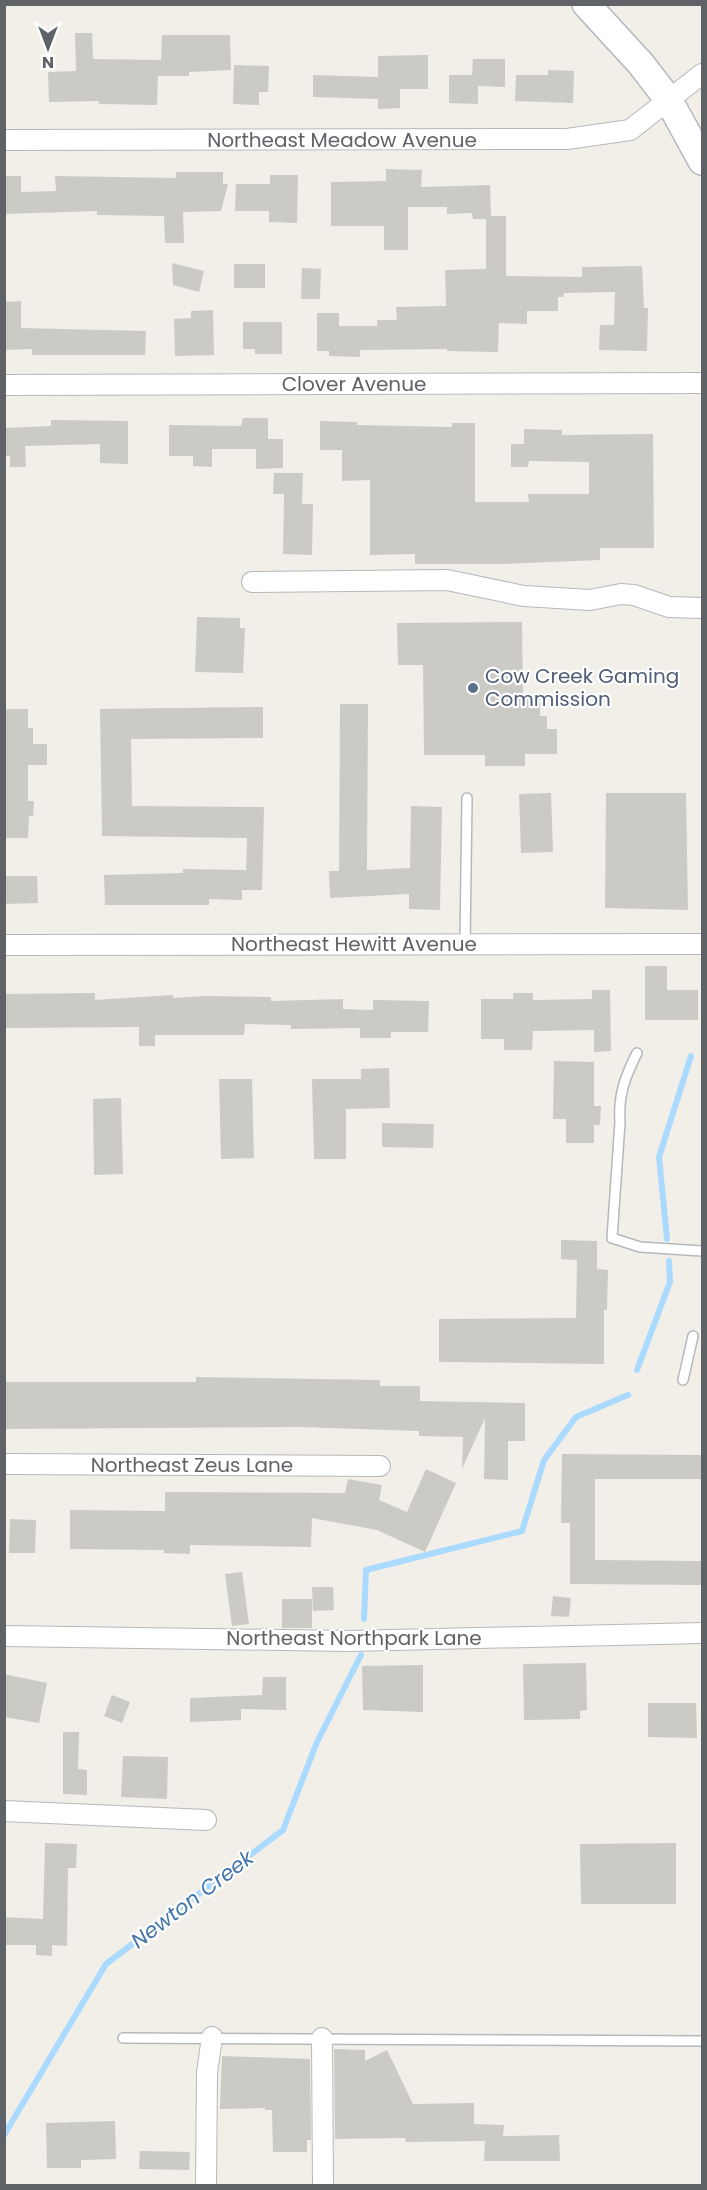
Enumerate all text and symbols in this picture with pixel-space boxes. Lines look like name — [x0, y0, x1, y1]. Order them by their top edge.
north arrow — [18, 18, 78, 78]
text: N — [42, 51, 54, 74]
street label: Northeast Meadow Avenue — [207, 126, 477, 154]
street label: Clover Avenue — [282, 370, 426, 398]
place label: Cow Creek Gaming Commission — [485, 662, 679, 713]
marker: Cow Creek Gaming Commission — [466, 681, 480, 695]
street label: Northeast Hewitt Avenue — [231, 930, 477, 958]
street label: Northeast Zeus Lane — [91, 1451, 293, 1479]
street label: Northeast Northpark Lane — [226, 1624, 482, 1652]
water label: Newton Creek — [125, 1843, 260, 1955]

